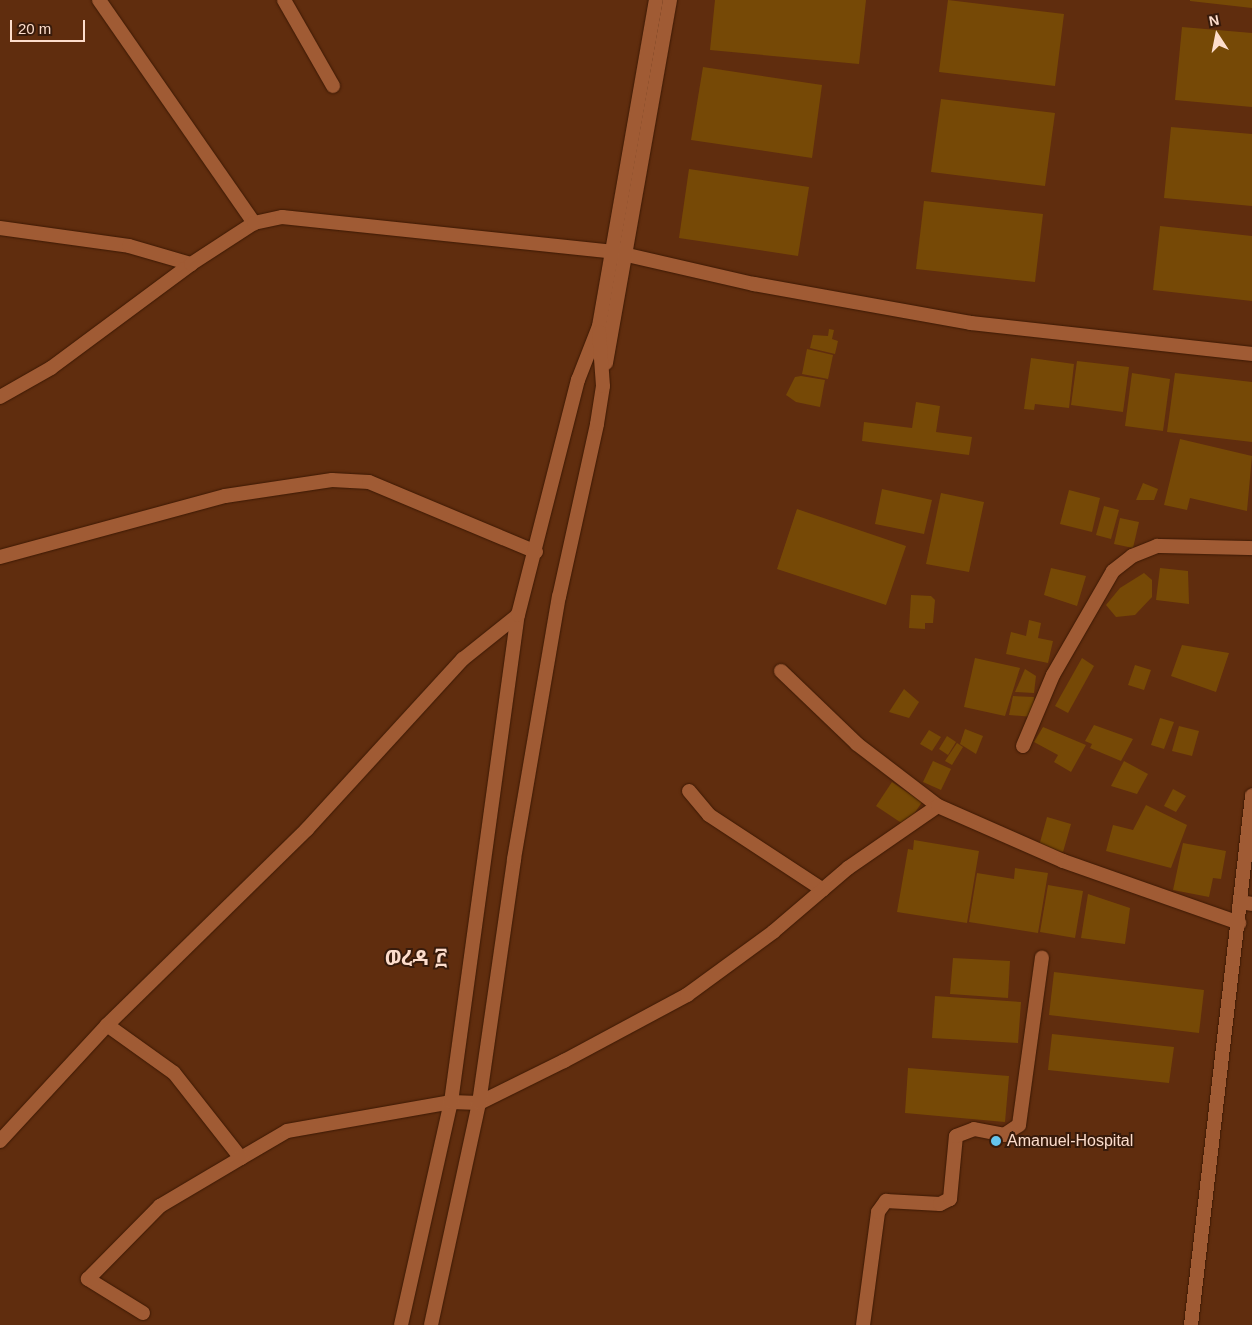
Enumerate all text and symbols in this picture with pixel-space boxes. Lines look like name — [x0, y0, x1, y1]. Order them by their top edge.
scale bar — [12, 10, 88, 42]
north arrow — [1192, 10, 1242, 60]
text: N — [1208, 11, 1221, 29]
text: 20 m — [18, 20, 51, 37]
district label: ወረዳ ፫ — [385, 945, 447, 971]
place label: Amanuel-Hospital — [1007, 1131, 1133, 1151]
marker: Amanuel-Hospital — [989, 1134, 1003, 1148]

